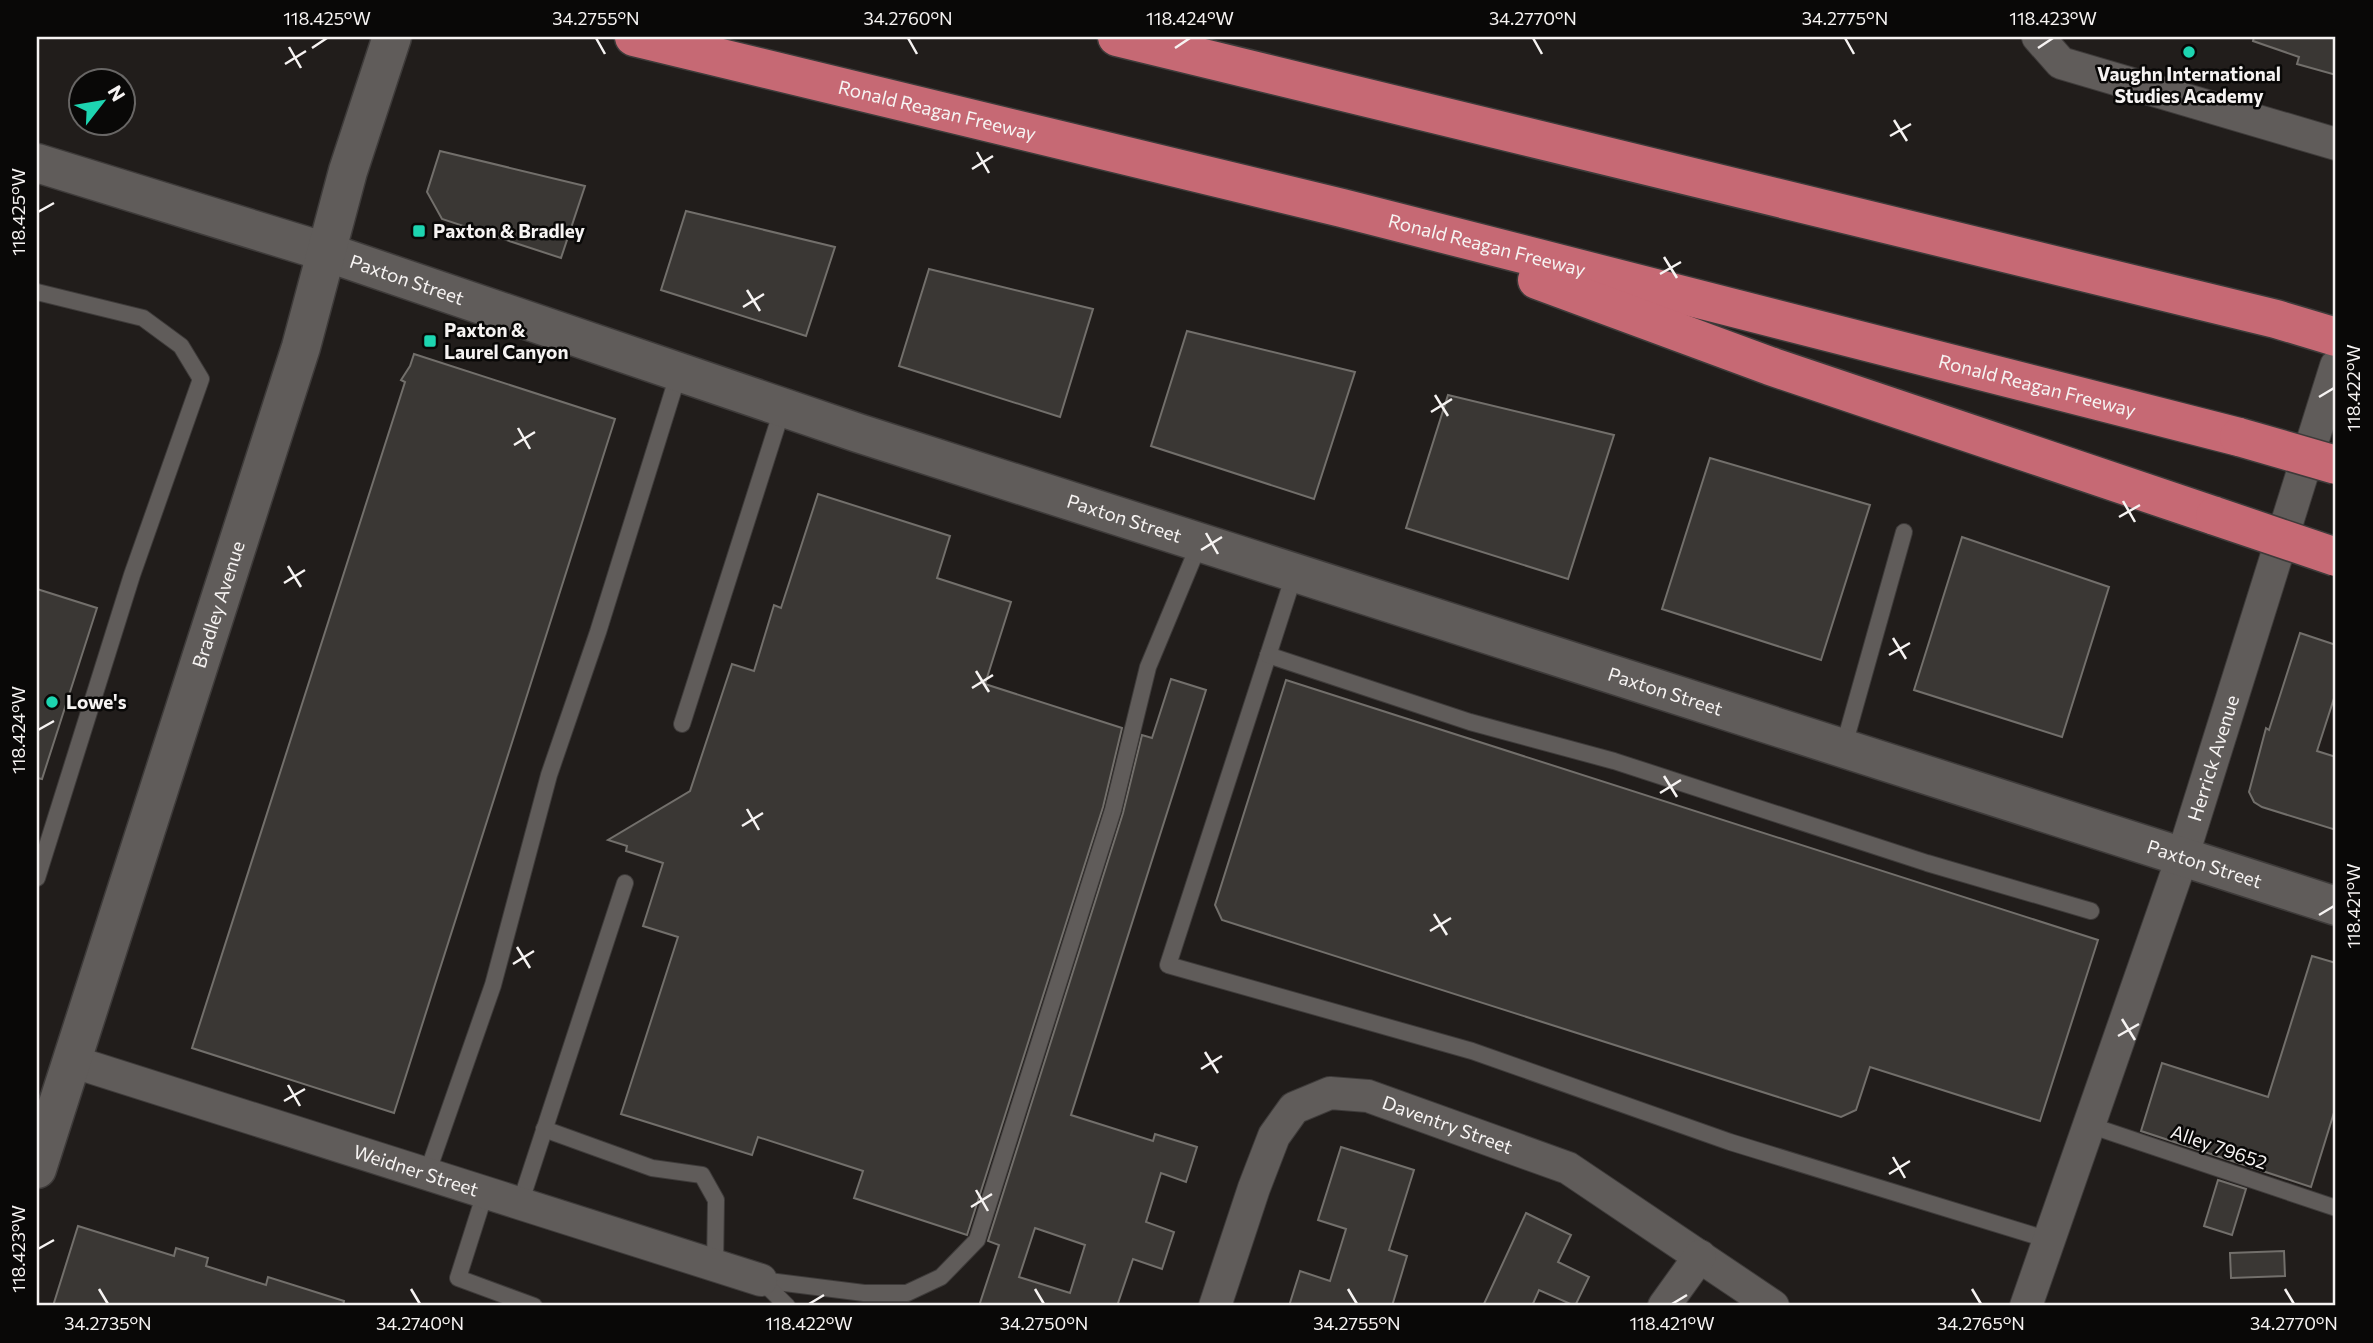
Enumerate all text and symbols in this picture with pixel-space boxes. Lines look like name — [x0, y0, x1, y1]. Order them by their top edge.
text: 118.425°W — [283, 7, 371, 29]
text: 34.2755°N — [552, 7, 640, 29]
text: 34.2760°N — [863, 7, 953, 29]
text: 118.424°W — [1146, 7, 1234, 29]
text: 34.2770°N — [1489, 7, 1577, 29]
text: 34.2775°N — [1802, 7, 1888, 29]
text: 118.423°W — [2009, 7, 2097, 29]
marker: Vaughn International Studies Academy — [2181, 44, 2197, 60]
place label: Vaughn International Studies Academy — [2097, 62, 2281, 107]
north arrow — [66, 66, 136, 136]
street label: Ronald Reagan Freeway — [836, 75, 1039, 145]
text: N — [103, 81, 131, 105]
text: 118.425°W — [7, 168, 29, 256]
street label: Ronald Reagan Freeway — [1386, 208, 1588, 281]
place label: Paxton & Bradley — [433, 219, 585, 242]
marker: Paxton & Bradley — [411, 223, 427, 239]
street label: Paxton Street — [347, 249, 468, 309]
place label: Paxton & Laurel Canyon — [444, 318, 568, 363]
marker: Paxton & Laurel Canyon — [422, 333, 438, 349]
text: 118.422°W — [2342, 344, 2364, 432]
street label: Ronald Reagan Freeway — [1936, 349, 2139, 421]
street label: Paxton Street — [1064, 489, 1185, 547]
street label: Bradley Avenue — [187, 538, 249, 671]
street label: Paxton Street — [1605, 662, 1726, 720]
text: 118.424°W — [7, 686, 29, 774]
place label: Lowe's — [66, 690, 127, 713]
street label: Herrick Avenue — [2182, 692, 2243, 824]
marker: Lowe's — [44, 694, 60, 710]
street label: Paxton Street — [2144, 834, 2265, 893]
text: 118.421°W — [2342, 863, 2364, 949]
street label: Daventry Street — [1379, 1090, 1516, 1158]
street label: Alley 79652 — [2168, 1119, 2270, 1174]
street label: Weidner Street — [351, 1139, 482, 1201]
text: 118.423°W — [7, 1205, 29, 1293]
text: 34.2735°N — [64, 1312, 152, 1334]
text: 34.2740°N — [376, 1312, 464, 1334]
text: 118.422°W — [765, 1312, 853, 1334]
text: 34.2750°N — [1000, 1312, 1088, 1334]
text: 34.2755°N — [1313, 1312, 1401, 1334]
text: 118.421°W — [1629, 1312, 1715, 1334]
text: 34.2765°N — [1937, 1312, 2025, 1334]
text: 34.2770°N — [2250, 1312, 2338, 1334]

